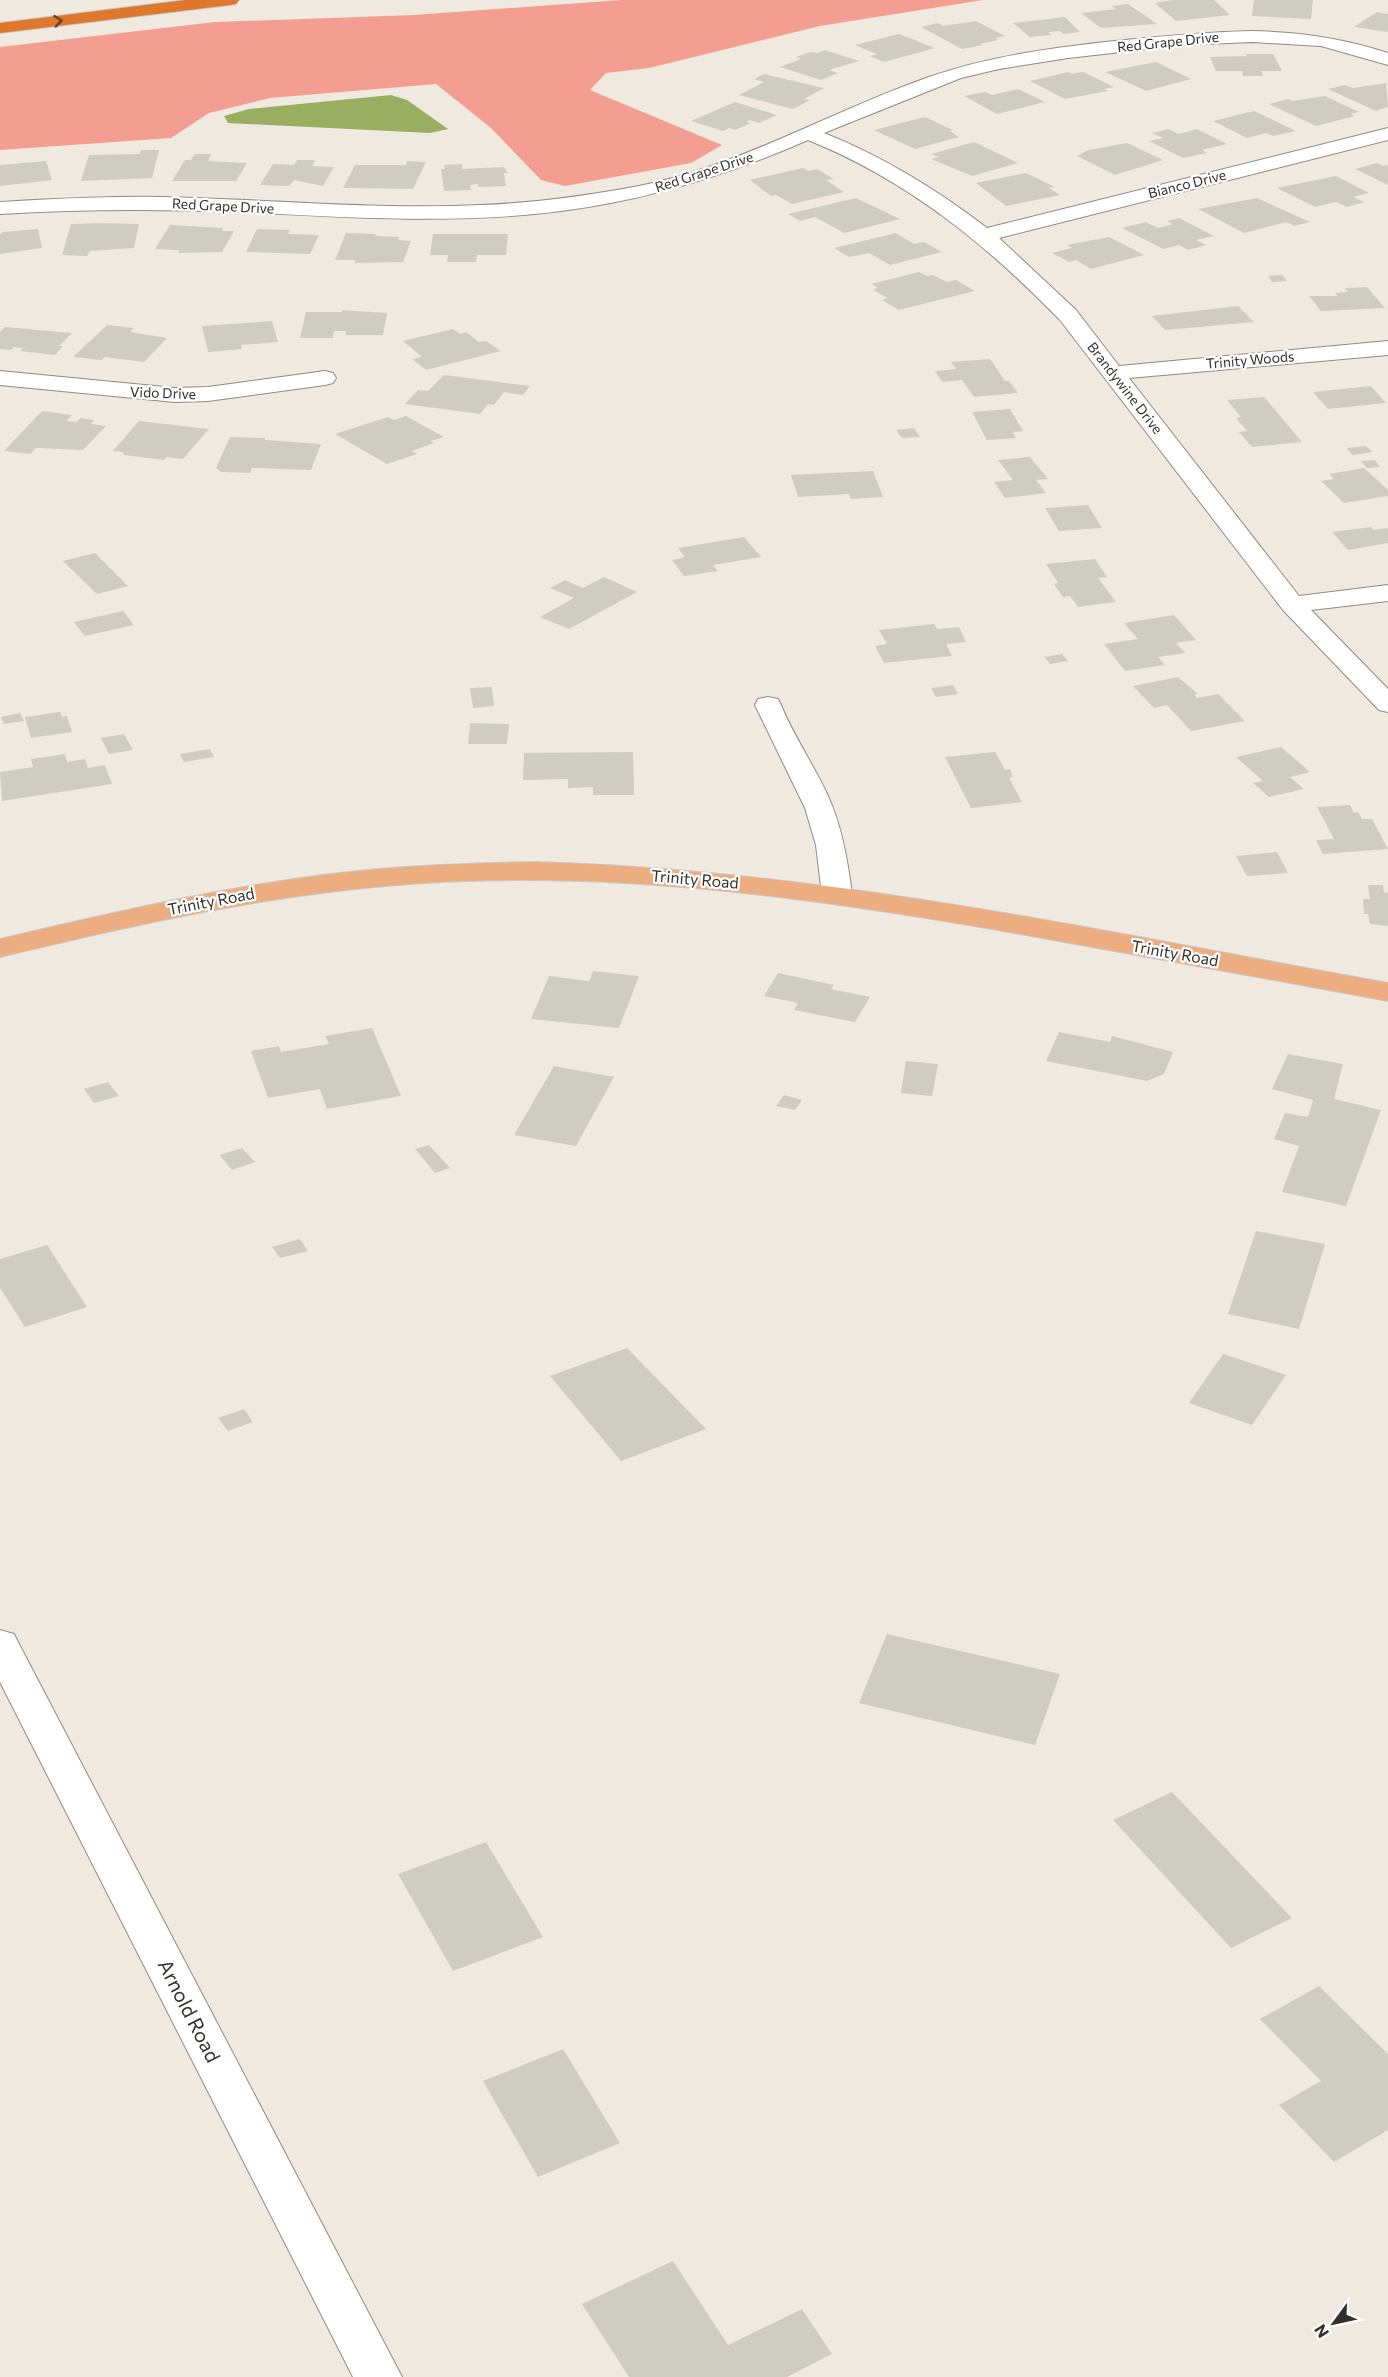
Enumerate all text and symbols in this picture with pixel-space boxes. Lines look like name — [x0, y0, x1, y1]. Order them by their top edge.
one-way arrow — [53, 15, 63, 27]
street label: Red Grape Drive — [1116, 28, 1220, 55]
street label: Red Grape Drive — [653, 148, 755, 195]
street label: Bianco Drive — [1146, 166, 1228, 201]
street label: Red Grape Drive — [172, 194, 275, 217]
street label: Brandywine Drive — [1084, 338, 1167, 437]
street label: Trinity Woods — [1205, 347, 1295, 372]
street label: Vido Drive — [130, 383, 196, 402]
street label: Trinity Road — [650, 865, 740, 892]
street label: Trinity Road — [166, 883, 256, 918]
street label: Trinity Road — [1130, 936, 1220, 970]
street label: Arnold Road — [154, 1955, 226, 2066]
north arrow — [1304, 2293, 1364, 2353]
text: N — [1310, 2321, 1332, 2342]

